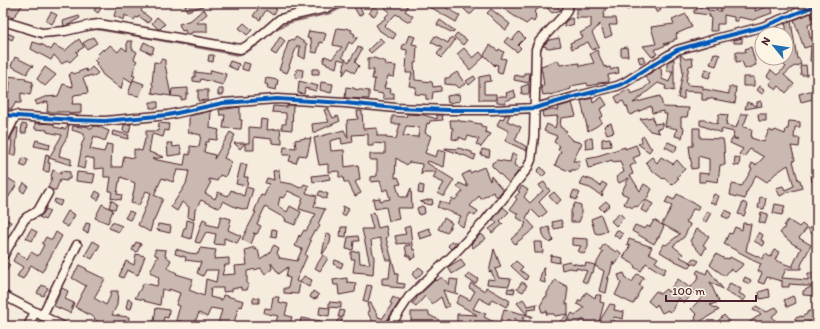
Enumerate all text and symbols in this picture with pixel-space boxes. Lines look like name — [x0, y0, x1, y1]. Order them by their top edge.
north arrow — [754, 26, 794, 66]
text: N — [758, 35, 773, 48]
scale bar — [666, 277, 756, 303]
text: 100 m — [672, 284, 705, 298]

